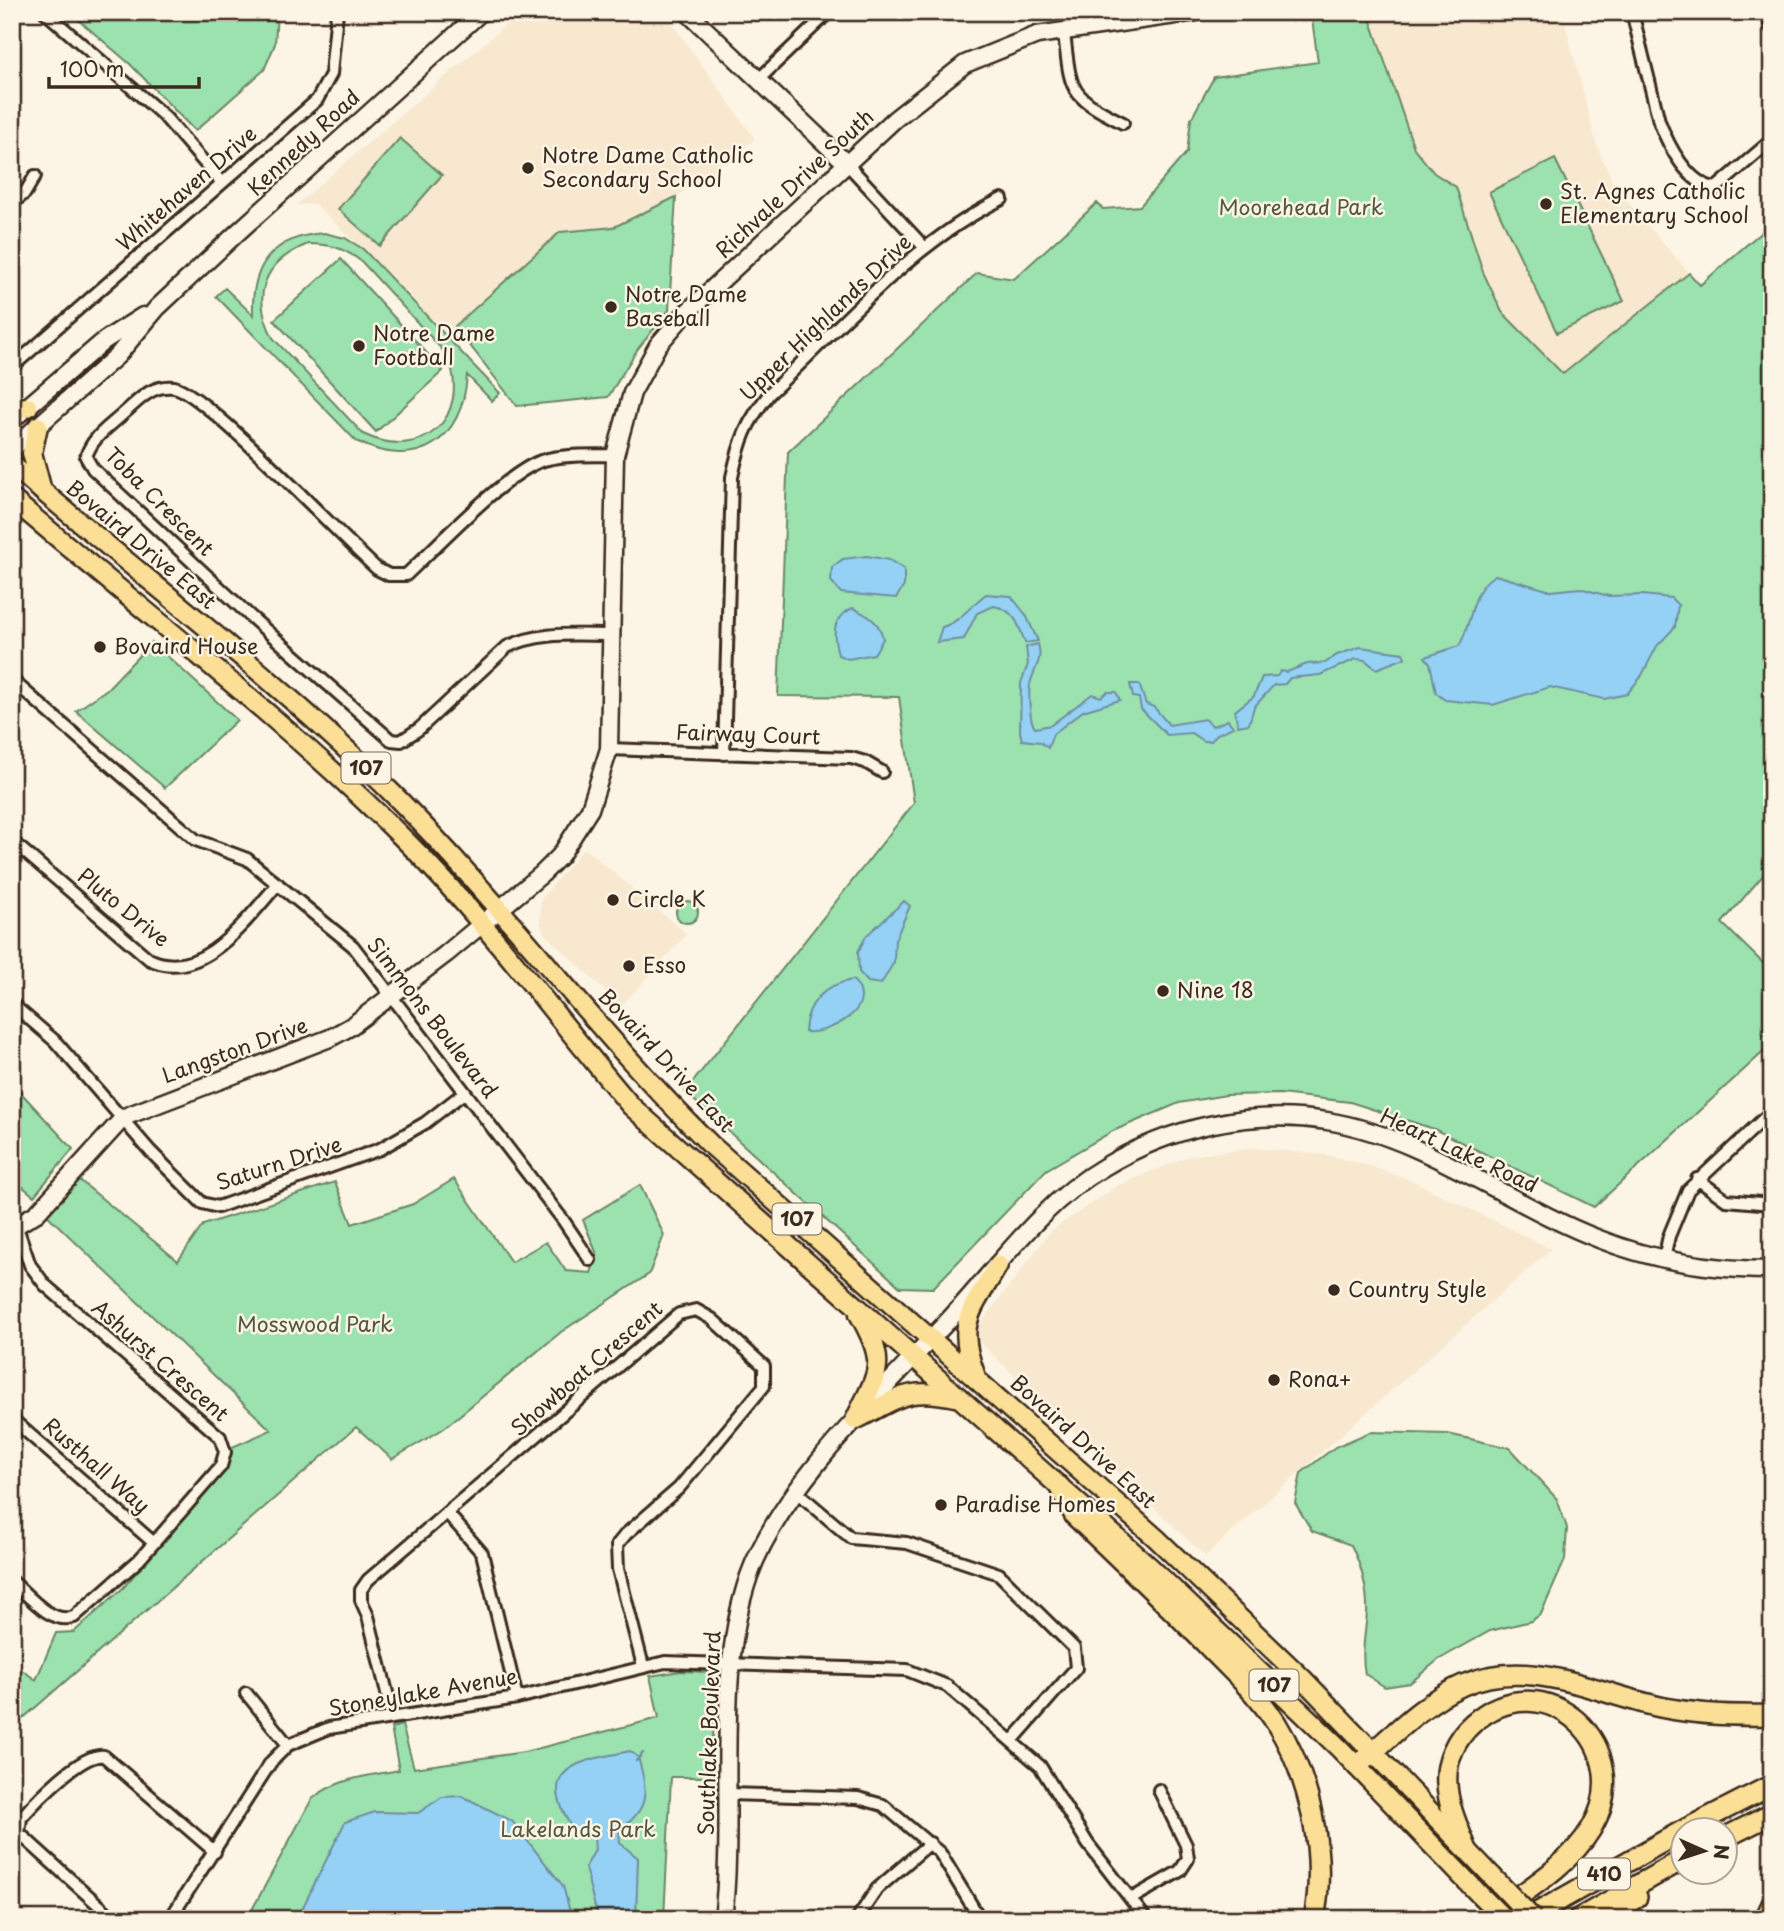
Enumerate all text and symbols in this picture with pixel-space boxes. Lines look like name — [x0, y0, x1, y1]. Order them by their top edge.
scale bar — [49, 46, 200, 90]
text: 100 m — [60, 52, 124, 84]
street label: Kennedy Road — [239, 81, 366, 202]
street label: Richvale Drive South — [707, 100, 880, 265]
street label: Whitehaven Drive — [108, 117, 263, 258]
place label: Notre Dame Catholic Secondary School — [542, 138, 754, 194]
marker: Notre Dame Catholic Secondary School — [520, 160, 536, 176]
place label: St. Agnes Catholic Elementary School — [1560, 174, 1749, 230]
park label: Moorehead Park — [1219, 190, 1384, 222]
marker: St. Agnes Catholic Elementary School — [1538, 196, 1554, 212]
street label: Upper Highlands Drive — [731, 226, 918, 407]
place label: Notre Dame Baseball — [625, 277, 747, 333]
marker: Notre Dame Baseball — [603, 299, 619, 315]
place label: Notre Dame Football — [373, 316, 495, 372]
marker: Notre Dame Football — [351, 338, 367, 354]
street label: Toba Crescent — [98, 439, 222, 563]
street label: Bovaird Drive East — [60, 471, 224, 616]
place label: Bovaird House — [114, 629, 259, 661]
marker: Bovaird House — [92, 639, 108, 655]
street label: Fairway Court — [675, 714, 821, 752]
road number: 107 — [342, 752, 390, 783]
street label: Pluto Drive — [71, 859, 177, 954]
place label: Circle K — [627, 882, 706, 914]
marker: Circle K — [605, 892, 621, 908]
street label: Simmons Boulevard — [361, 930, 507, 1104]
place label: Esso — [643, 948, 686, 980]
marker: Esso — [621, 958, 637, 974]
place label: Nine 18 — [1177, 973, 1254, 1005]
street label: Bovaird Drive East — [592, 980, 743, 1139]
marker: Nine 18 — [1155, 983, 1171, 999]
street label: Langston Drive — [157, 1008, 312, 1090]
street label: Heart Lake Road — [1376, 1099, 1544, 1200]
street label: Saturn Drive — [211, 1127, 346, 1198]
road number: 107 — [772, 1204, 822, 1234]
place label: Country Style — [1348, 1272, 1487, 1304]
marker: Country Style — [1326, 1282, 1342, 1298]
street label: Ashurst Crescent — [86, 1291, 237, 1428]
street label: Showboat Crescent — [503, 1292, 669, 1443]
park label: Mosswood Park — [237, 1307, 393, 1339]
place label: Rona+ — [1288, 1362, 1352, 1394]
street label: Bovaird Drive East — [1004, 1366, 1165, 1515]
marker: Rona+ — [1266, 1372, 1282, 1388]
street label: Rusthall Way — [37, 1409, 158, 1520]
place label: Paradise Homes — [955, 1487, 1115, 1519]
marker: Paradise Homes — [933, 1497, 949, 1513]
street label: Southlake Boulevard — [688, 1630, 728, 1836]
street label: Stoneylake Avenue — [326, 1659, 520, 1723]
road number: 107 — [1250, 1670, 1298, 1700]
park label: Lakelands Park — [500, 1812, 656, 1844]
north arrow — [1668, 1815, 1738, 1885]
text: N — [1708, 1844, 1736, 1860]
road number: 410 — [1578, 1858, 1630, 1890]

